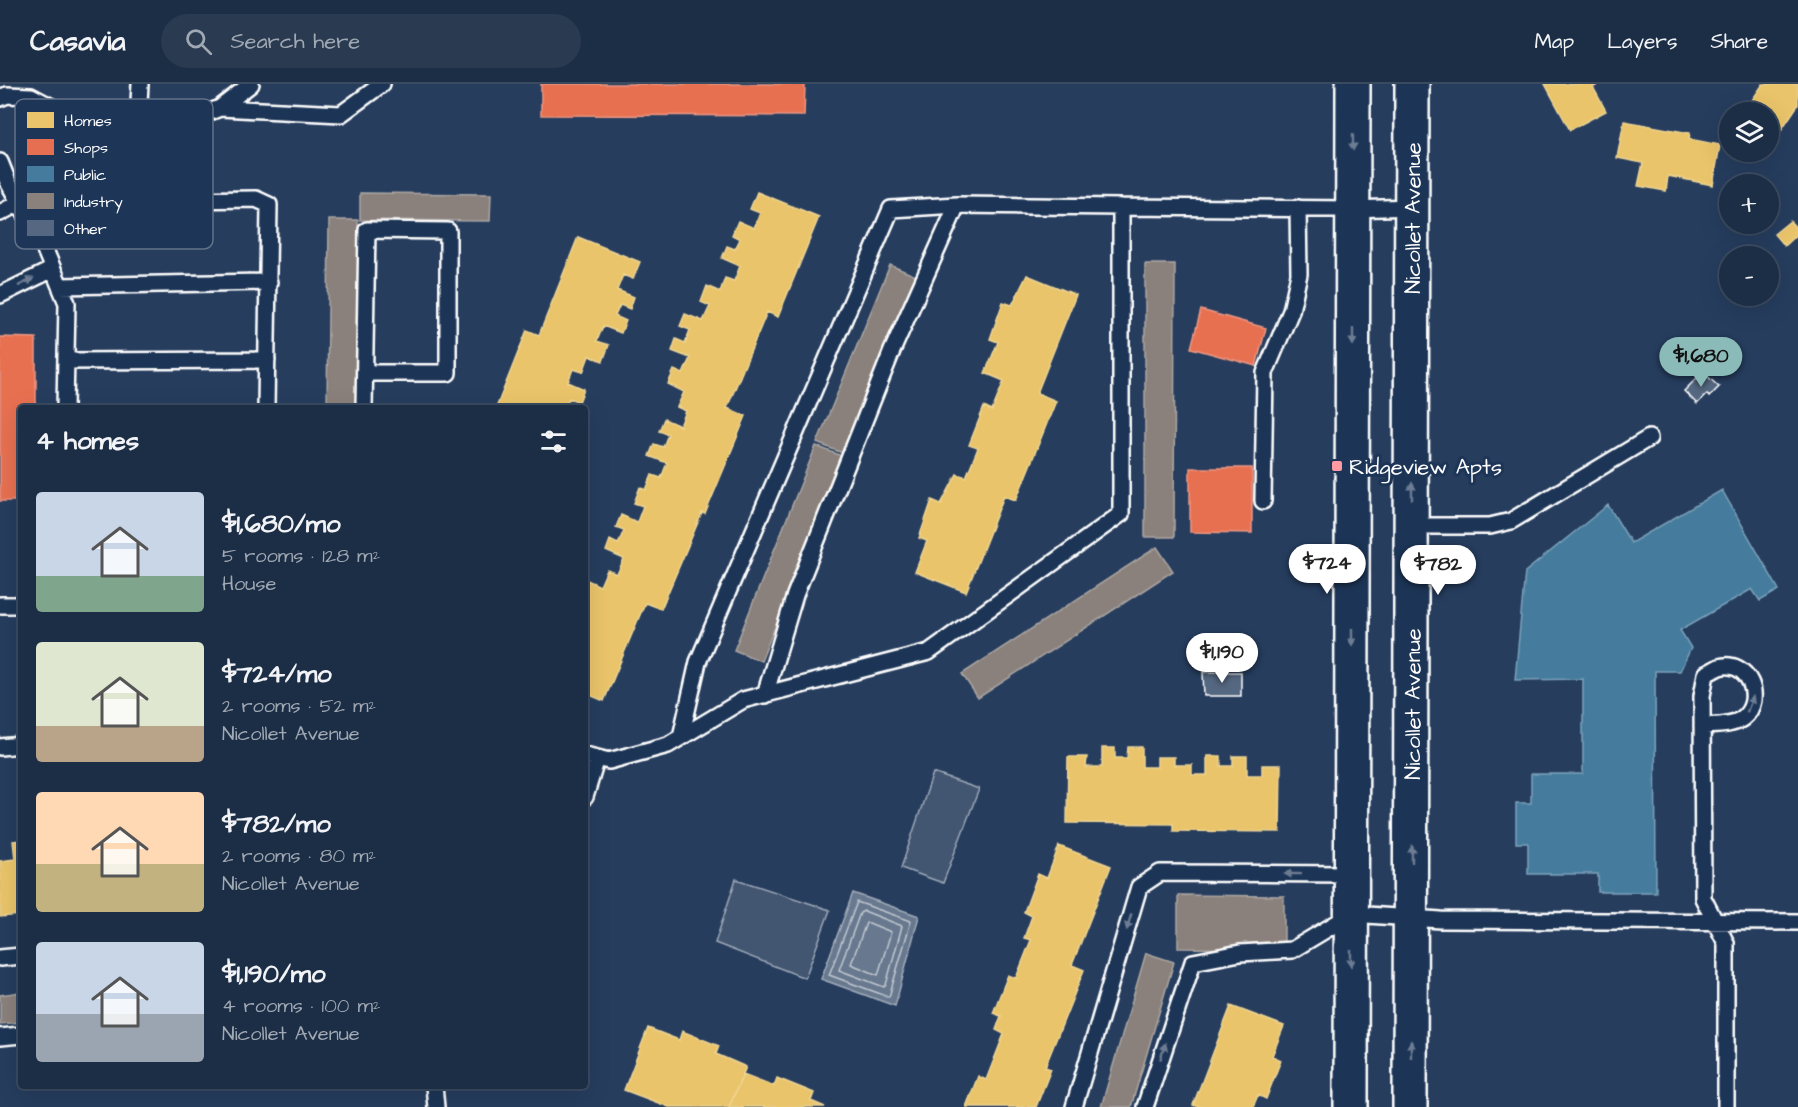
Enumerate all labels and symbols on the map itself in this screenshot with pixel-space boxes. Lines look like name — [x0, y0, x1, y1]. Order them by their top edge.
legend — [15, 99, 213, 249]
text: Homes — [64, 110, 112, 132]
one-way arrow — [1348, 133, 1358, 152]
text: Shops — [64, 137, 108, 159]
street label: Nicollet Avenue — [1398, 142, 1429, 294]
text: Public — [64, 164, 106, 186]
text: Industry — [64, 191, 123, 214]
text: Other — [64, 218, 107, 240]
one-way arrow — [18, 277, 35, 287]
one-way arrow — [1348, 328, 1358, 347]
pin: $1,680 — [1652, 337, 1750, 388]
place label: Ridgeview Apts — [1349, 452, 1502, 484]
marker: Ridgeview Apts — [1330, 459, 1344, 473]
one-way arrow — [1407, 481, 1417, 500]
pin: $724 — [1291, 544, 1363, 595]
pin: $782 — [1402, 545, 1474, 596]
one-way arrow — [1347, 628, 1357, 647]
street label: Nicollet Avenue — [1398, 628, 1429, 780]
pin: $1,190 — [1173, 633, 1271, 684]
one-way arrow — [1745, 695, 1755, 713]
one-way arrow — [1407, 844, 1417, 863]
one-way arrow — [1284, 869, 1303, 879]
one-way arrow — [1124, 913, 1133, 931]
one-way arrow — [1346, 949, 1356, 968]
one-way arrow — [1406, 1039, 1416, 1058]
one-way arrow — [1159, 1042, 1168, 1060]

